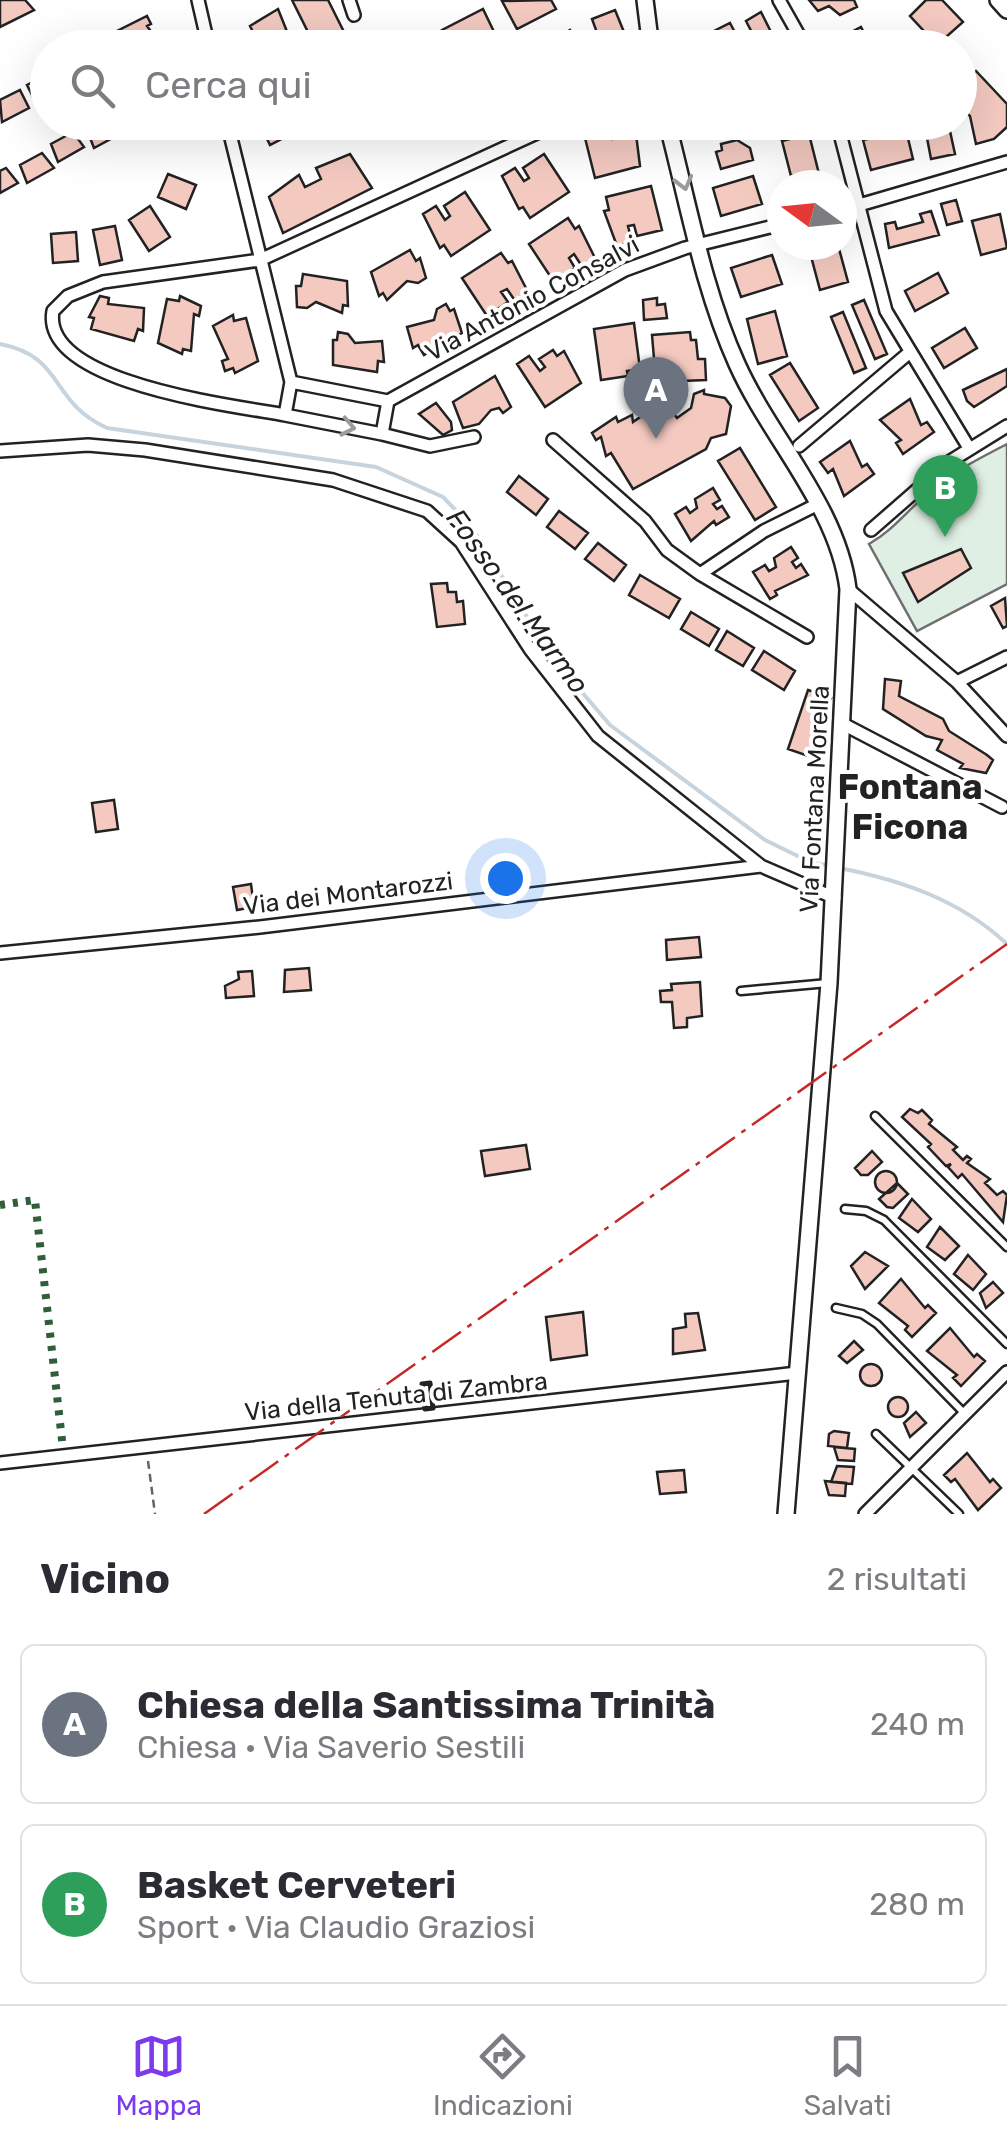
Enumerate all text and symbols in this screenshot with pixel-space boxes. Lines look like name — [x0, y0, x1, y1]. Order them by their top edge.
search box — [30, 30, 977, 140]
icon: search — [65, 58, 120, 113]
text: Cerca qui — [145, 62, 312, 108]
north arrow — [767, 170, 857, 260]
one-way arrow — [672, 174, 693, 191]
street label: Via Antonio Consalvi — [420, 230, 644, 367]
pin: A — [624, 356, 688, 439]
one-way arrow — [339, 416, 356, 437]
pin: B — [912, 454, 978, 537]
water label: Fosso del Marmo — [440, 503, 596, 700]
street label: Via Fontana Morella — [794, 684, 835, 914]
district label: Fontana Ficona — [837, 766, 983, 848]
your location — [480, 853, 531, 904]
street label: Via dei Montarozzi — [242, 866, 455, 921]
street label: Via della Tenuta di Zambra — [243, 1366, 549, 1427]
text: Vicino — [40, 1554, 170, 1604]
text: 2 risultati — [827, 1560, 967, 1598]
text: Chiesa della Santissima Trinità — [137, 1682, 716, 1728]
text: A — [63, 1705, 86, 1743]
text: 240 m — [870, 1705, 965, 1743]
text: Chiesa · Via Saverio Sestili — [137, 1728, 525, 1766]
text: Basket Cerveteri — [137, 1862, 456, 1908]
text: B — [63, 1885, 86, 1923]
text: 280 m — [869, 1885, 965, 1923]
text: Sport · Via Claudio Graziosi — [137, 1908, 535, 1946]
tab: Mappa — [115, 2029, 202, 2122]
tab: Indicazioni — [433, 2029, 573, 2122]
tab: Salvati — [804, 2029, 891, 2122]

